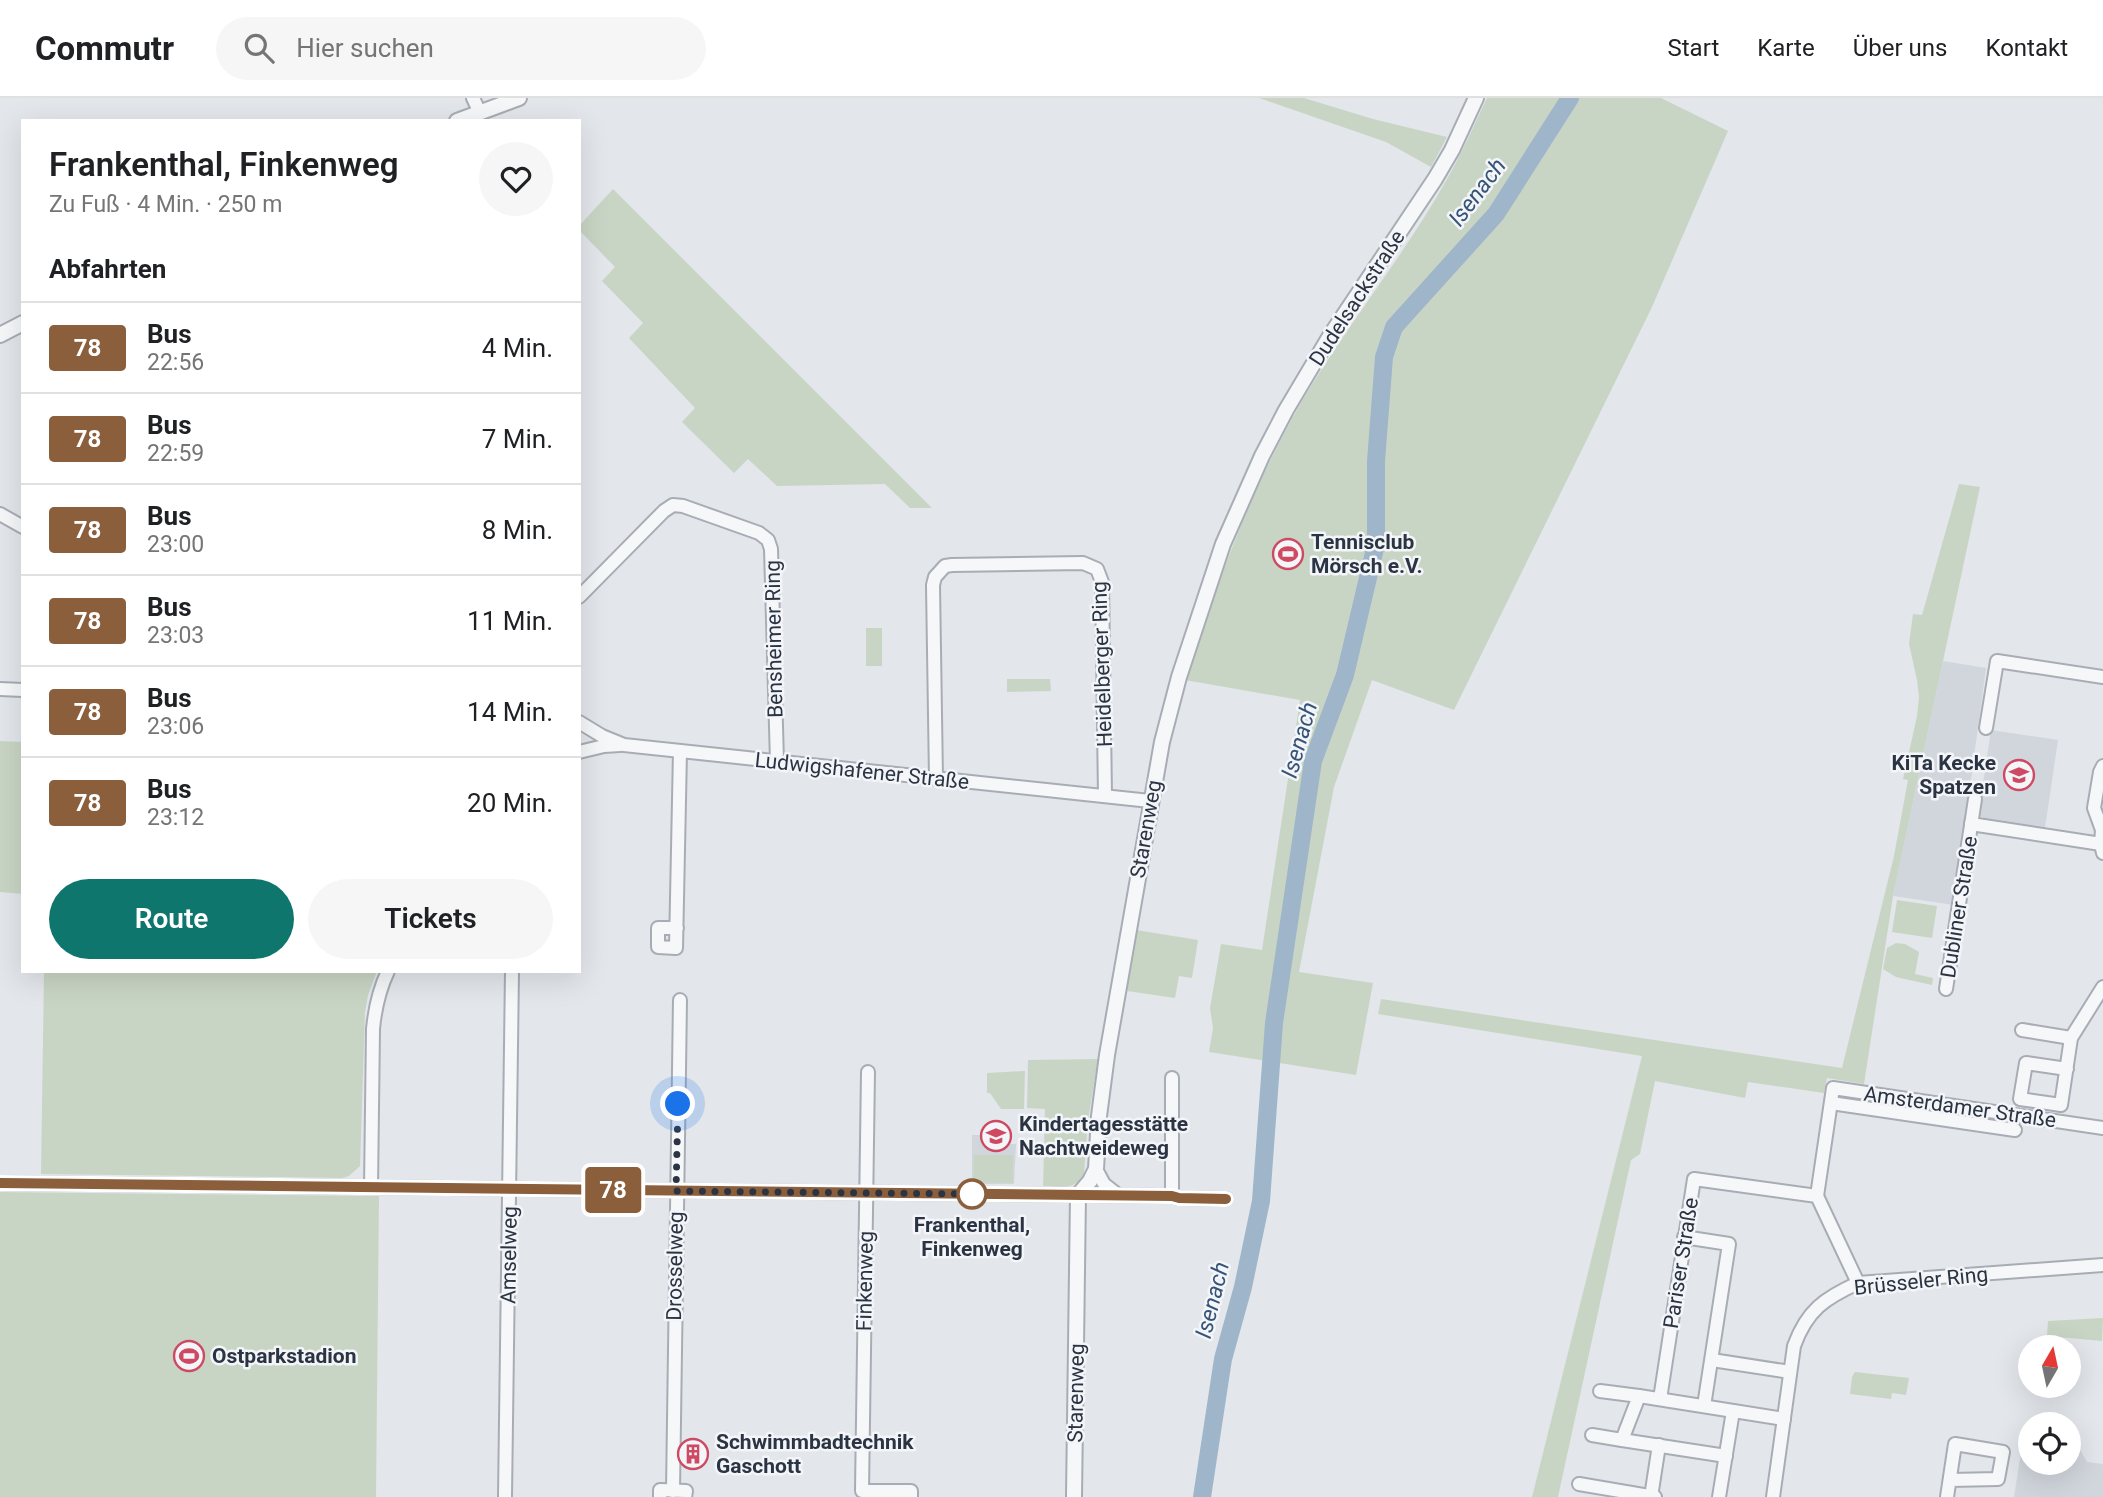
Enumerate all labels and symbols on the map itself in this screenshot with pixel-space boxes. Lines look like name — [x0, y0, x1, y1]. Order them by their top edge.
water label: Isenach — [1443, 153, 1512, 232]
street label: Dudelsackstraße — [1304, 226, 1410, 370]
place label: Tennisclub Mörsch e.V. — [1311, 530, 1423, 578]
sports icon: Tennisclub Mörsch e.V. — [1271, 537, 1305, 571]
street label: Bensheimer Ring — [761, 560, 787, 718]
street label: Heidelberger Ring — [1087, 581, 1117, 747]
water label: Isenach — [1276, 699, 1323, 781]
street label: Ludwigshafener Straße — [754, 748, 970, 794]
place label: KiTa Kecke Spatzen — [1891, 751, 1996, 799]
school or university icon: KiTa Kecke Spatzen — [2002, 758, 2036, 792]
street label: Starenweg — [1126, 778, 1166, 880]
street label: Dubliner Straße — [1936, 834, 1982, 980]
street label: Amsterdamer Straße — [1862, 1082, 2058, 1132]
your location — [660, 1086, 695, 1121]
place label: Kindertagesstätte Nachtweideweg — [1019, 1112, 1188, 1160]
school or university icon: Kindertagesstätte Nachtweideweg — [979, 1119, 1013, 1153]
line badge: 78 — [582, 1167, 644, 1213]
marker: Frankenthal, Finkenweg — [957, 1179, 987, 1209]
street label: Pariser Straße — [1659, 1196, 1703, 1330]
street label: Amselweg — [496, 1206, 522, 1304]
street label: Drosselweg — [662, 1211, 688, 1321]
place label: Frankenthal, Finkenweg — [914, 1213, 1030, 1261]
street label: Finkenweg — [852, 1231, 878, 1331]
water label: Isenach — [1190, 1259, 1235, 1341]
street label: Brüsseler Ring — [1853, 1262, 1989, 1300]
north arrow — [2018, 1335, 2081, 1398]
sports icon: Ostparkstadion — [172, 1339, 206, 1373]
street label: Starenweg — [1063, 1343, 1089, 1443]
place label: Ostparkstadion — [212, 1344, 356, 1368]
place label: Schwimmbadtechnik Gaschott — [716, 1430, 914, 1478]
building icon: Schwimmbadtechnik Gaschott — [676, 1437, 710, 1471]

